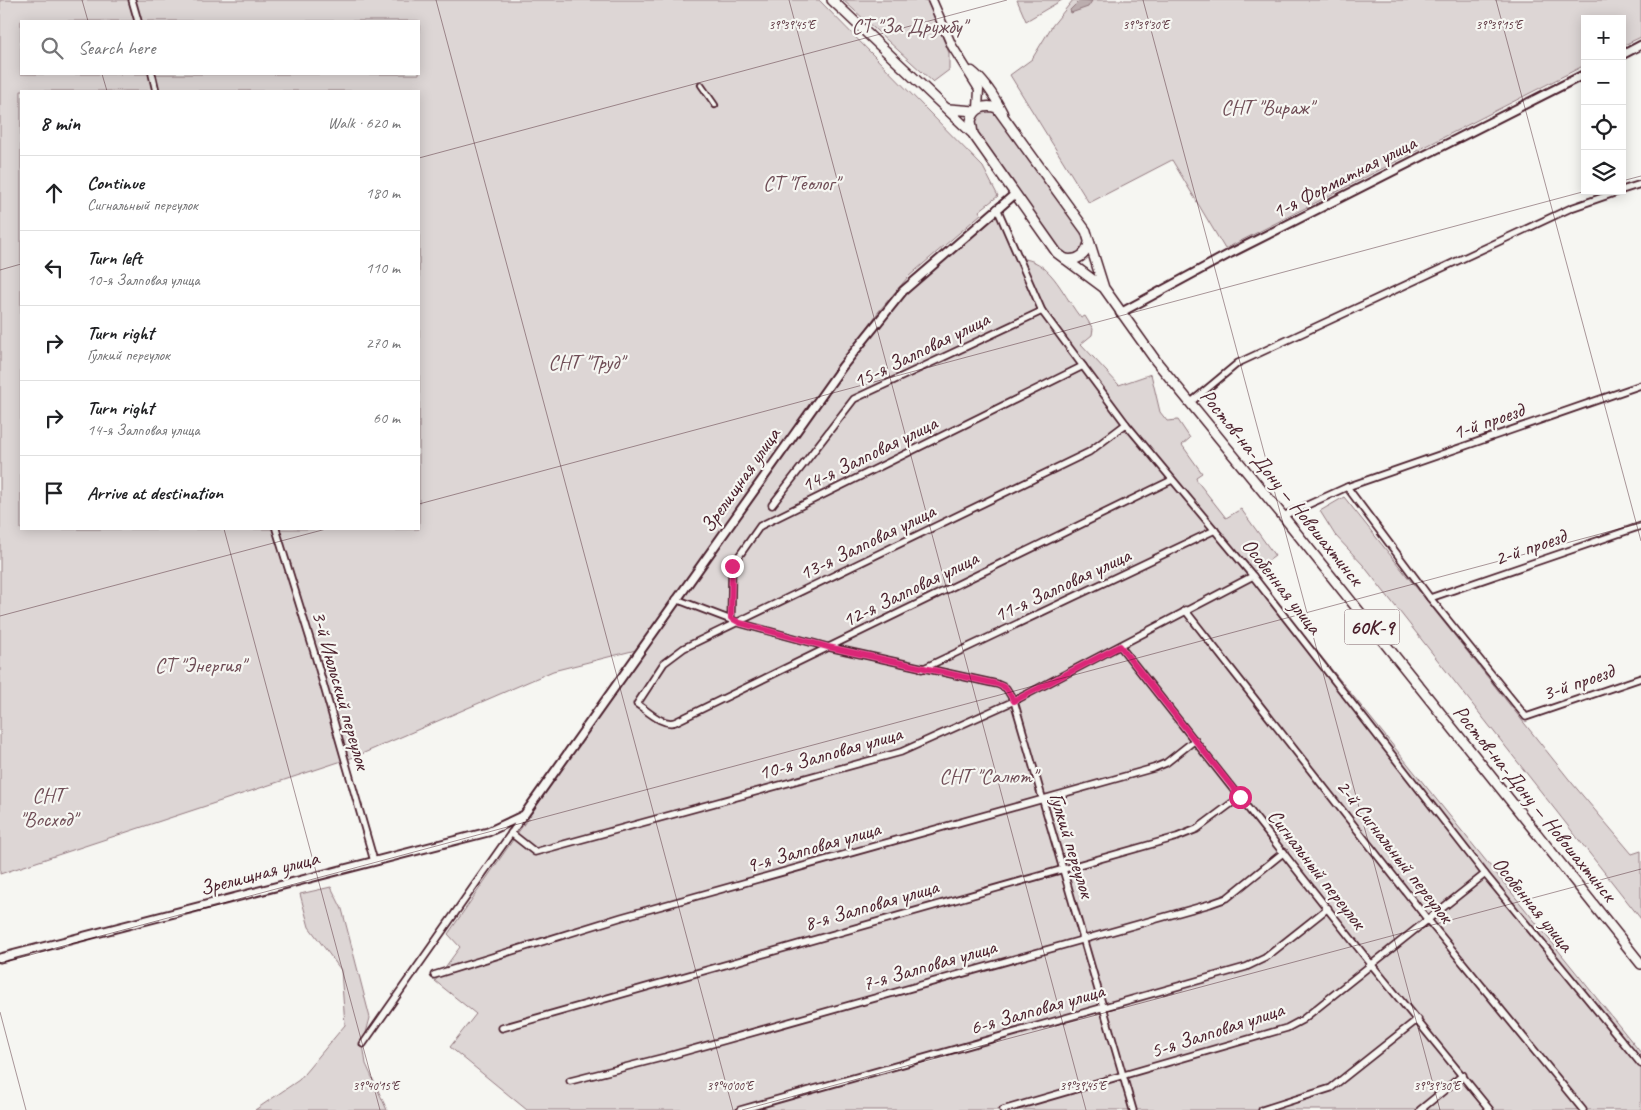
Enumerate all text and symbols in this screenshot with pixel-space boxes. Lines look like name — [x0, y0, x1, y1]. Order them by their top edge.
park label: СТ "За Дружбу" — [852, 13, 970, 39]
map controls — [1581, 15, 1626, 195]
button: + — [1581, 15, 1626, 60]
text: 39°39'45"E — [769, 17, 817, 33]
text: 39°39'30"E — [1123, 17, 1171, 33]
text: 39°39'15"E — [1476, 17, 1524, 33]
search box — [20, 20, 420, 75]
icon: search — [38, 34, 66, 62]
text: Search here — [78, 36, 155, 60]
button: − — [1581, 60, 1626, 105]
park label: СНТ "Вираж" — [1221, 94, 1317, 120]
button: locate — [1581, 105, 1626, 150]
text: 8 min — [40, 110, 80, 136]
text: Walk · 620 m — [328, 113, 400, 133]
street label: 1-я Форматная улица — [1268, 129, 1422, 224]
button: layers — [1581, 150, 1626, 195]
park label: СТ "Геолог" — [763, 170, 843, 196]
text: Continue — [87, 171, 144, 195]
icon: ahead — [40, 179, 68, 207]
text: 180 m — [366, 183, 400, 203]
text: Сигнальный переулок — [87, 195, 198, 215]
text: Turn left — [87, 246, 142, 270]
icon: left — [40, 254, 68, 282]
text: 110 m — [366, 258, 400, 278]
text: 10-я Залповая улица — [87, 270, 200, 290]
street label: 15-я Залповая улица — [849, 305, 995, 394]
text: Turn right — [87, 321, 154, 345]
icon: right — [40, 329, 68, 357]
text: 270 m — [366, 333, 400, 353]
text: Гулкий переулок — [87, 345, 170, 365]
park label: СНТ "Труд" — [548, 349, 628, 375]
street label: Ростов-на-Дону — Новошахтинск — [1195, 383, 1371, 592]
text: Turn right — [87, 396, 154, 420]
street label: 1-й проезд — [1449, 396, 1530, 445]
icon: right — [40, 404, 68, 432]
text: 60 m — [373, 408, 400, 428]
street label: 14-я Залповая улица — [797, 409, 943, 498]
text: 14-я Залповая улица — [87, 420, 200, 440]
street label: Зрелищная улица — [694, 421, 787, 537]
icon: arrive — [40, 479, 68, 507]
text: Arrive at destination — [87, 481, 223, 505]
street label: 13-я Залповая улица — [795, 497, 941, 586]
street label: 2-й проезд — [1491, 522, 1572, 571]
street label: Особенная улица — [1236, 533, 1329, 641]
street label: 11-я Залповая улица — [989, 541, 1136, 628]
street label: 12-я Залповая улица — [838, 544, 984, 633]
route end — [721, 555, 744, 578]
street label: 3-й Июльский переулок — [306, 608, 377, 775]
road number: 60К-9 — [1344, 610, 1400, 644]
park label: СТ "Энергия" — [155, 652, 249, 678]
street label: 3-й проезд — [1539, 657, 1620, 706]
street label: Ростов-на-Дону — Новошахтинск — [1448, 699, 1624, 908]
street label: 10-я Залповая улица — [755, 720, 906, 786]
park label: СНТ "Салют" — [939, 763, 1041, 789]
street label: 2-й Сигнальный переулок — [1331, 774, 1461, 930]
park label: СНТ "Восход" — [19, 782, 81, 832]
route start — [1229, 786, 1252, 809]
street label: Гулкий переулок — [1044, 789, 1101, 903]
street label: Сигнальный переулок — [1262, 804, 1373, 936]
street label: 9-я Залповая улица — [743, 815, 885, 879]
street label: Зрелищная улица — [197, 844, 323, 901]
street label: Особенная улица — [1487, 851, 1580, 958]
street label: 8-я Залповая улица — [801, 873, 943, 937]
street label: 7-я Залповая улица — [859, 933, 1001, 997]
street label: 6-я Залповая улица — [967, 977, 1109, 1041]
street label: 5-я Залповая улица — [1147, 996, 1288, 1064]
text: 39°40'15"E — [353, 1078, 401, 1094]
text: 39°40'00"E — [707, 1078, 755, 1094]
text: 39°39'45"E — [1060, 1078, 1108, 1094]
text: 39°39'30"E — [1414, 1078, 1462, 1094]

